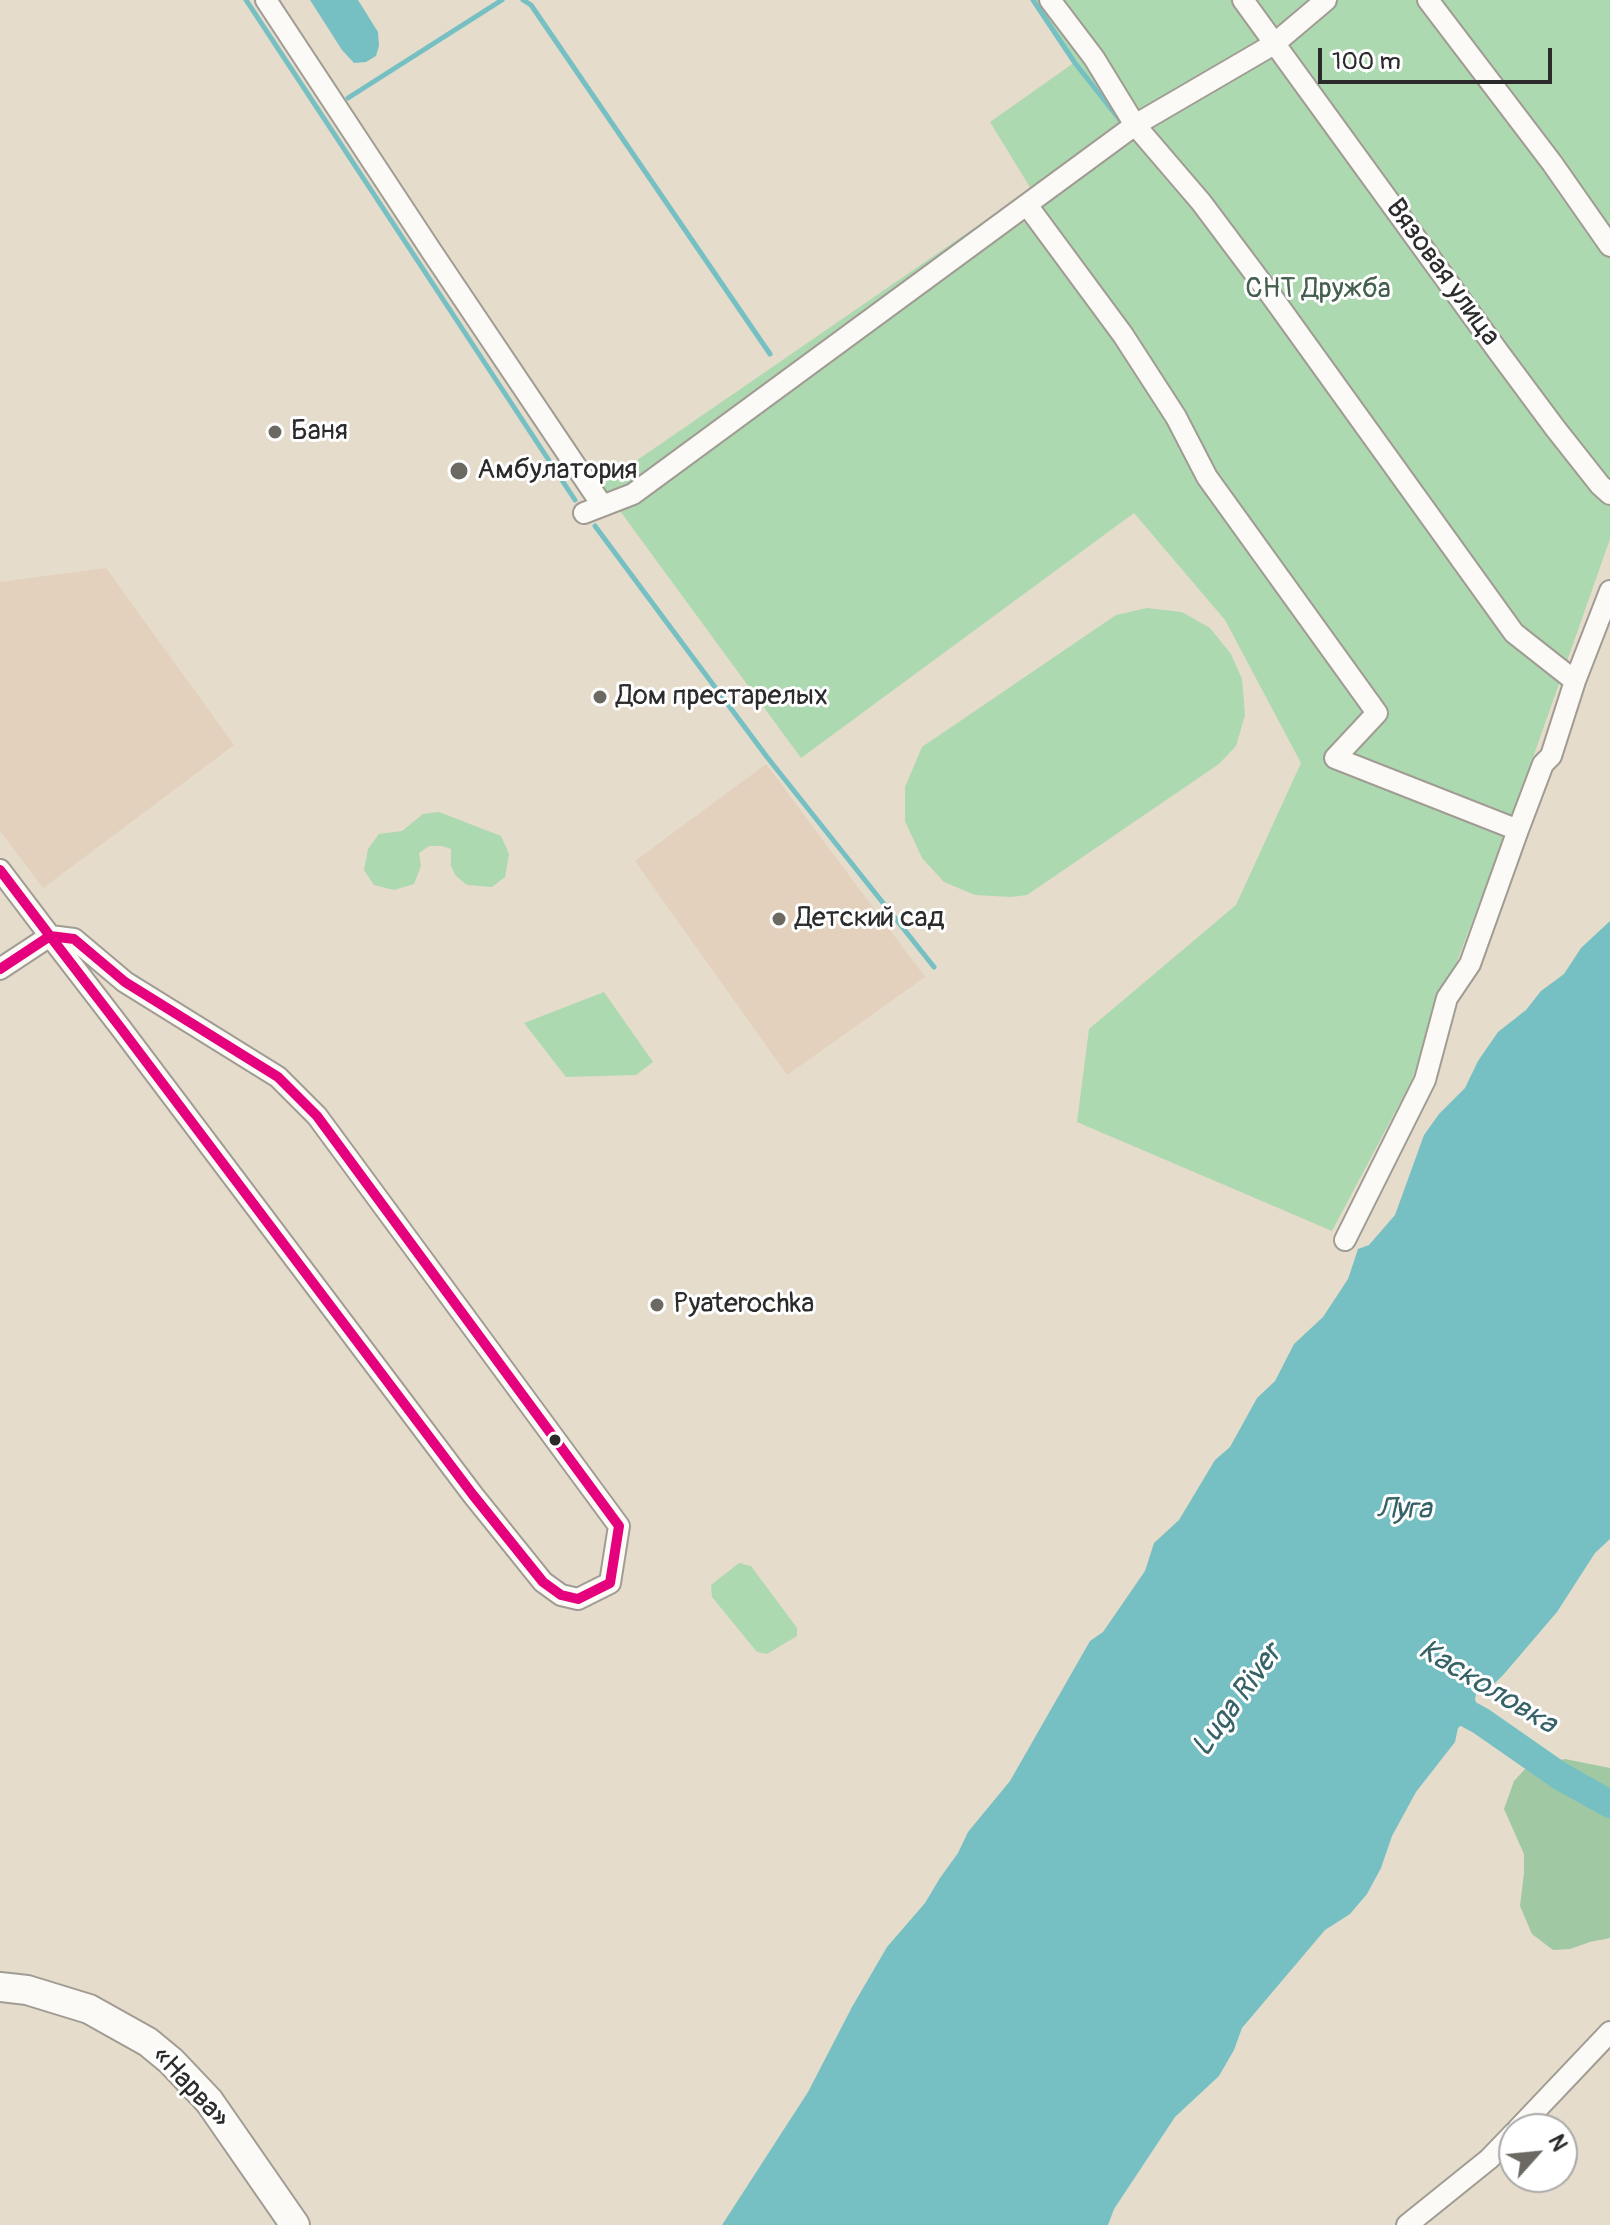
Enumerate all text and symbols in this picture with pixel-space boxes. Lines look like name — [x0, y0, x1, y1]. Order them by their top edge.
scale bar — [1322, 32, 1556, 82]
text: 100 m — [1332, 47, 1401, 76]
street label: Вязовая улица — [1377, 193, 1507, 353]
park label: СНТ Дружба — [1245, 273, 1391, 307]
place label: Баня — [291, 415, 348, 449]
marker: Баня — [266, 423, 284, 441]
place label: Амбулатория — [477, 454, 637, 488]
marker: Амбулатория — [448, 460, 470, 482]
place label: Дом престарелых — [616, 680, 828, 714]
marker: Дом престарелых — [591, 688, 609, 706]
place label: Детский сад — [795, 902, 944, 936]
marker: Детский сад — [770, 910, 788, 928]
place label: Pyaterochka — [673, 1288, 814, 1322]
marker: Pyaterochka — [648, 1296, 666, 1314]
unlabelled marker — [547, 1432, 563, 1448]
water label: Луга — [1377, 1492, 1431, 1528]
water label: Касколовка — [1412, 1633, 1562, 1743]
water label: Luga River — [1185, 1638, 1291, 1764]
street label: «Нарва» — [144, 2040, 236, 2136]
north arrow — [1498, 2113, 1578, 2193]
text: N — [1542, 2130, 1573, 2156]

